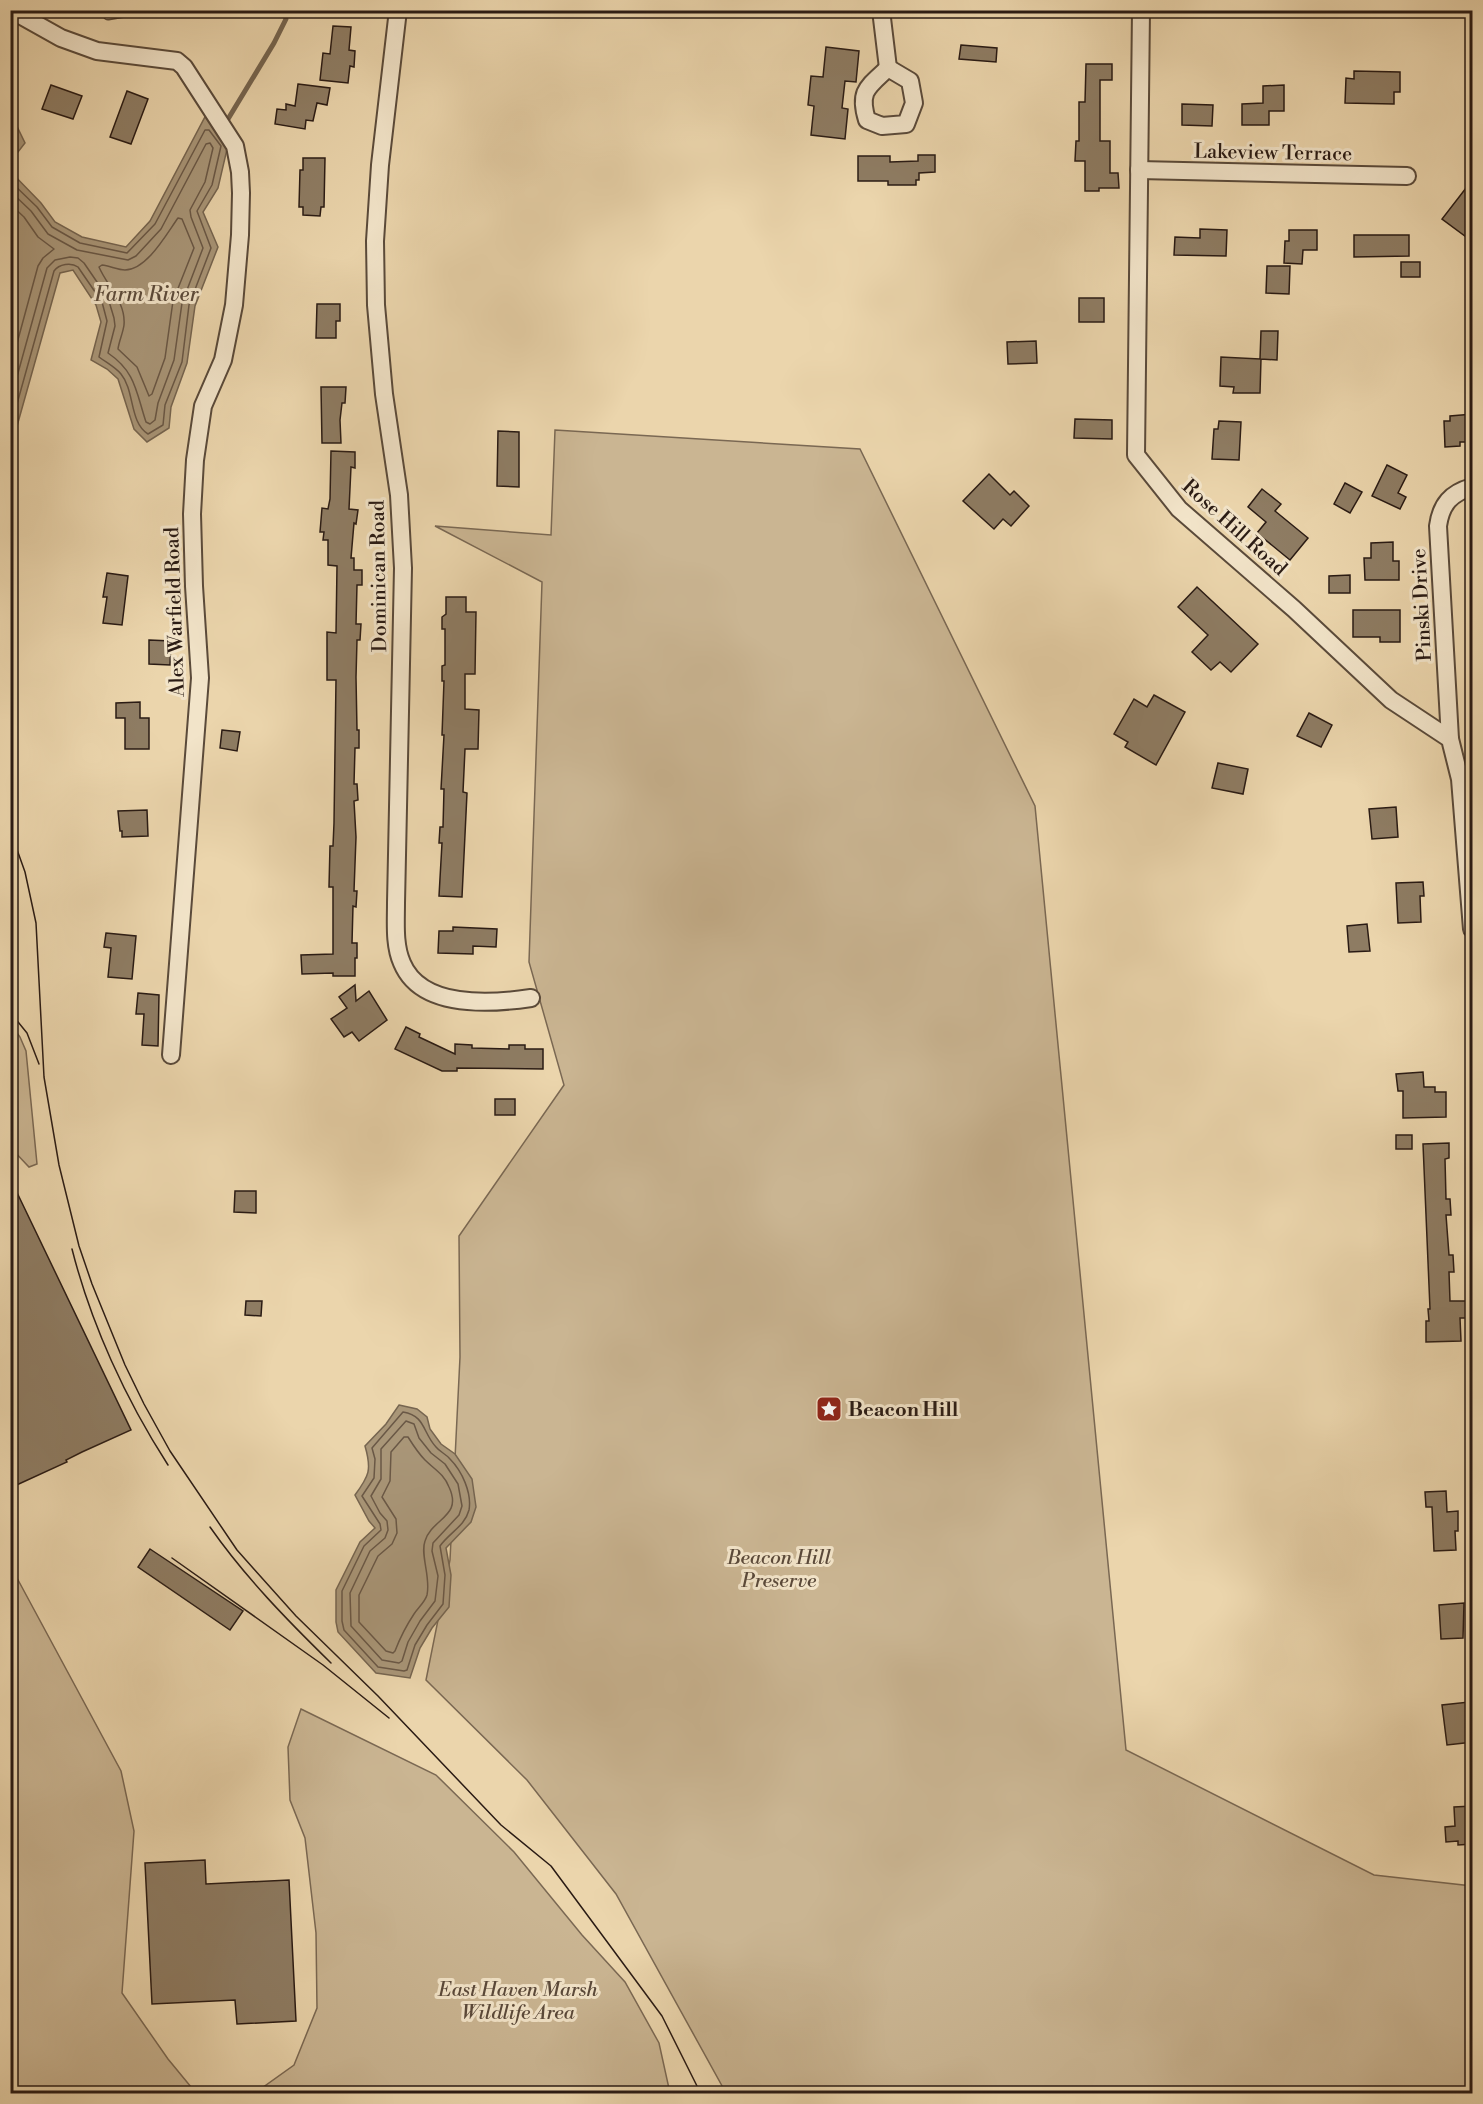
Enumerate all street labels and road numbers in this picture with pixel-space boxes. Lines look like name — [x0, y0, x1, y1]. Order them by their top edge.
street label: Lakeview Terrace — [1194, 140, 1352, 167]
street label: Rose Hill Road — [1176, 474, 1292, 582]
street label: Dominican Road — [366, 499, 393, 652]
street label: Alex Warfield Road — [160, 526, 191, 698]
street label: Pinski Drive — [1407, 548, 1438, 662]

